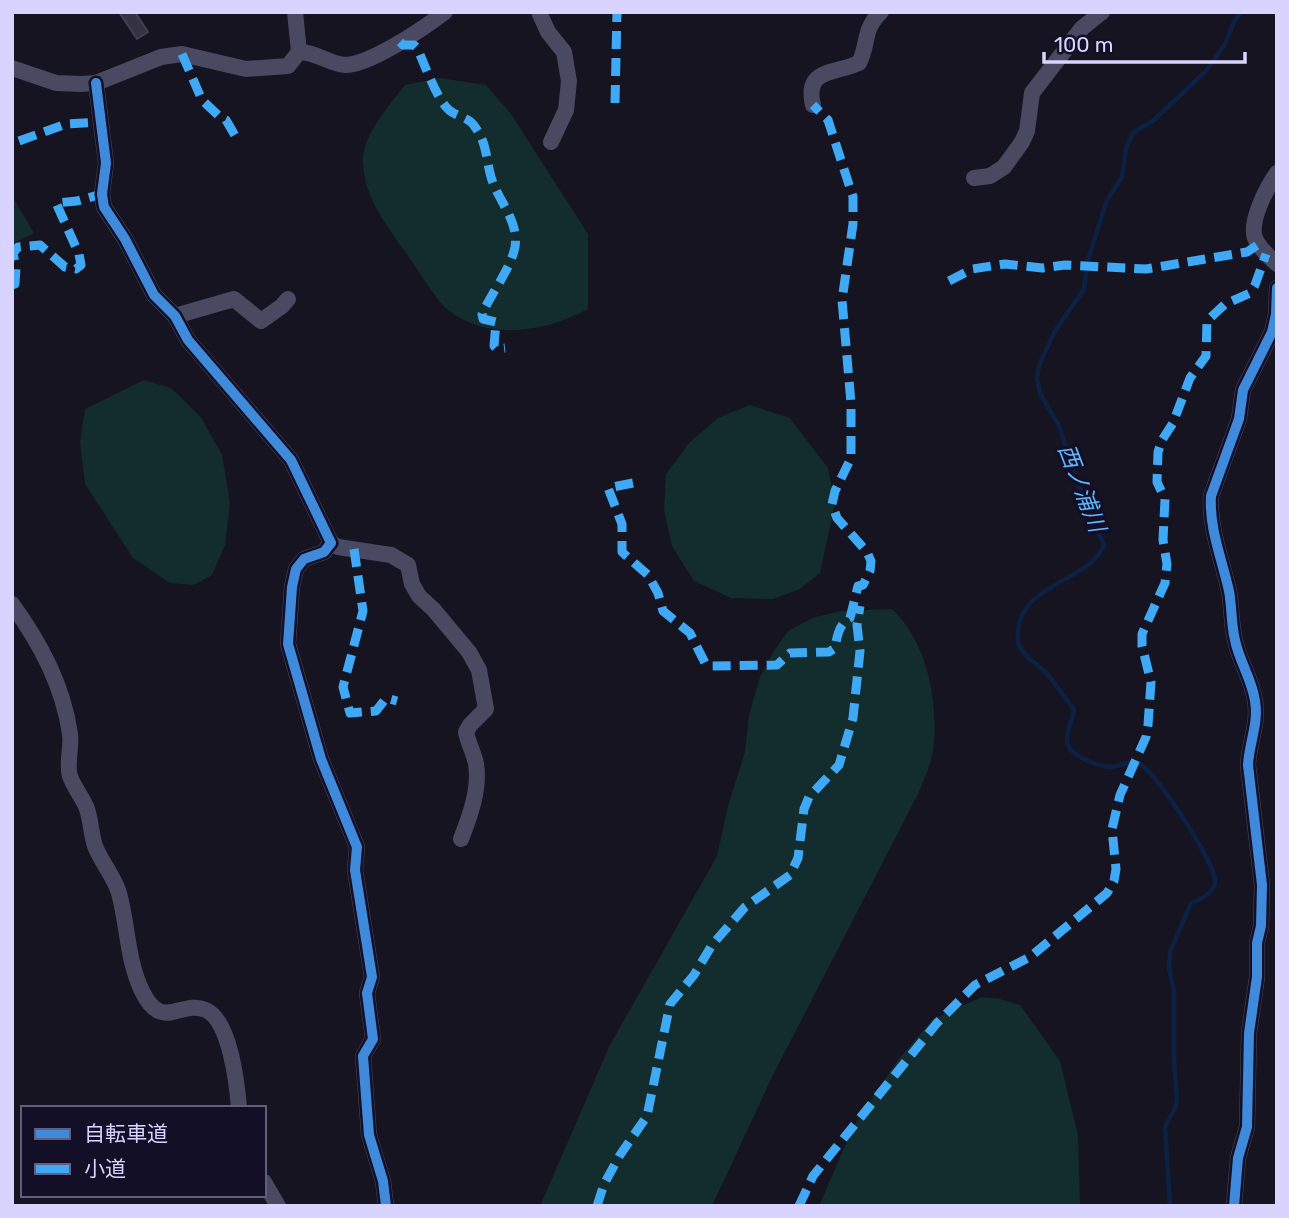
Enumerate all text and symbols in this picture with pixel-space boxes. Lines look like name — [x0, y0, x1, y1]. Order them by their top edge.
scale bar — [1044, 21, 1245, 65]
text: 100 m — [1054, 32, 1113, 57]
water label: 西ノ浦川 — [1052, 440, 1113, 539]
legend — [21, 1106, 266, 1197]
text: 自転車道 — [84, 1121, 168, 1146]
text: 小道 — [84, 1156, 126, 1181]

